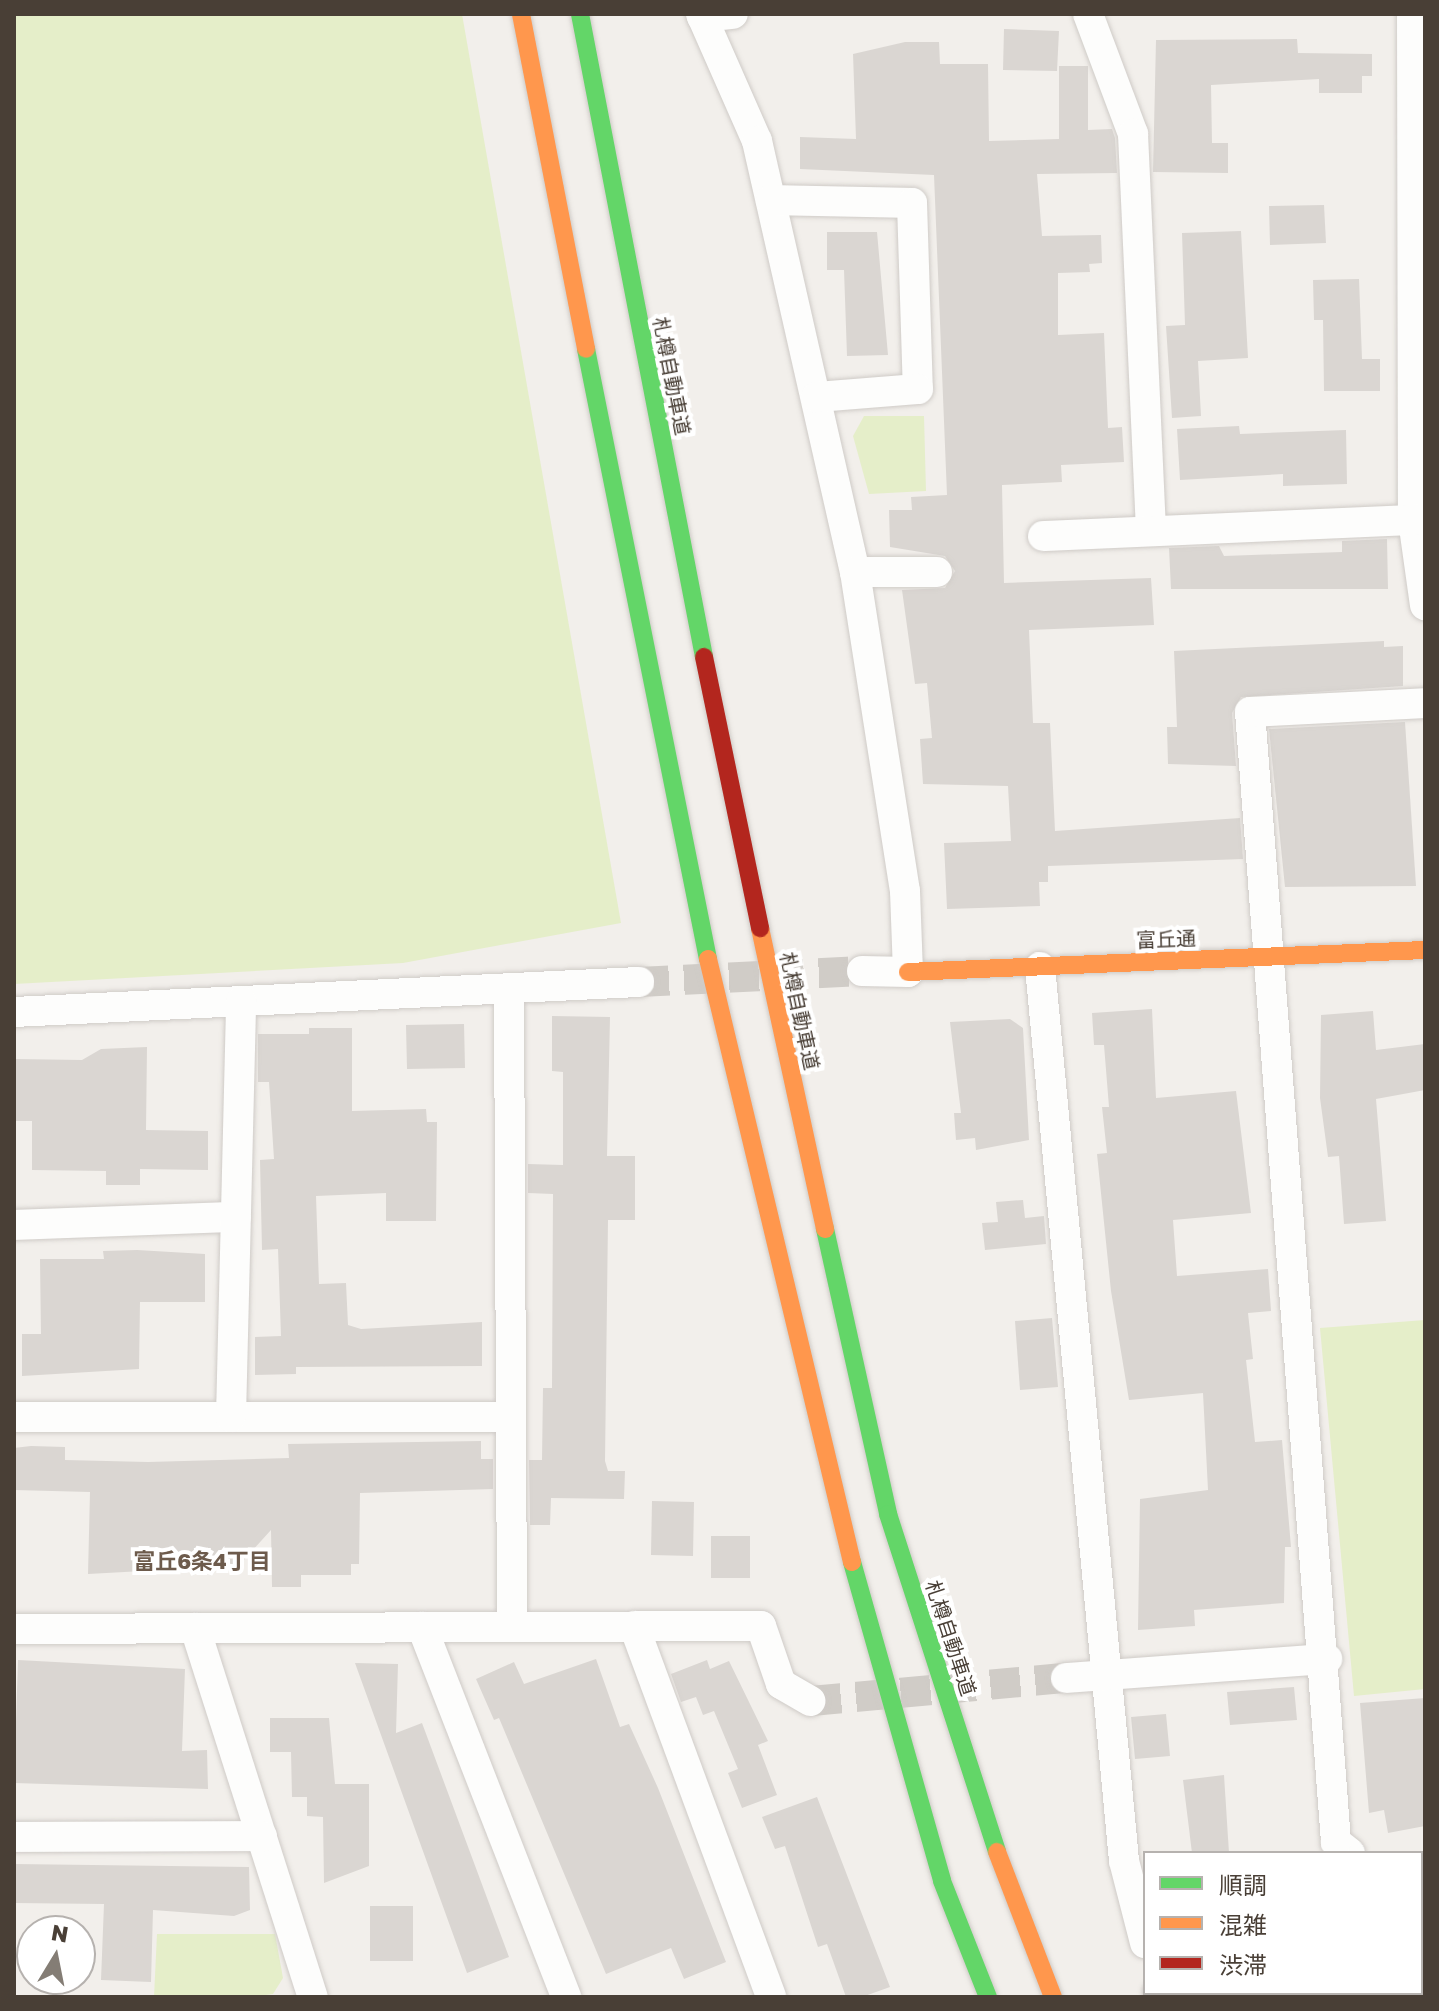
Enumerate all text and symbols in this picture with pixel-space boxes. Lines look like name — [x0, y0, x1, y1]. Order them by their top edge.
street label: 札樽自動車道 — [649, 315, 695, 437]
street label: 富丘通 — [1136, 926, 1196, 952]
street label: 札樽自動車道 — [776, 950, 824, 1072]
district label: 富丘6条4丁目 — [133, 1548, 271, 1574]
street label: 札樽自動車道 — [921, 1577, 981, 1699]
legend — [1143, 1851, 1423, 1995]
text: 順調 — [1219, 1870, 1267, 1899]
text: 混雑 — [1219, 1910, 1267, 1939]
north arrow — [16, 1915, 96, 1995]
text: N — [49, 1918, 70, 1948]
text: 渋滞 — [1219, 1950, 1267, 1979]

